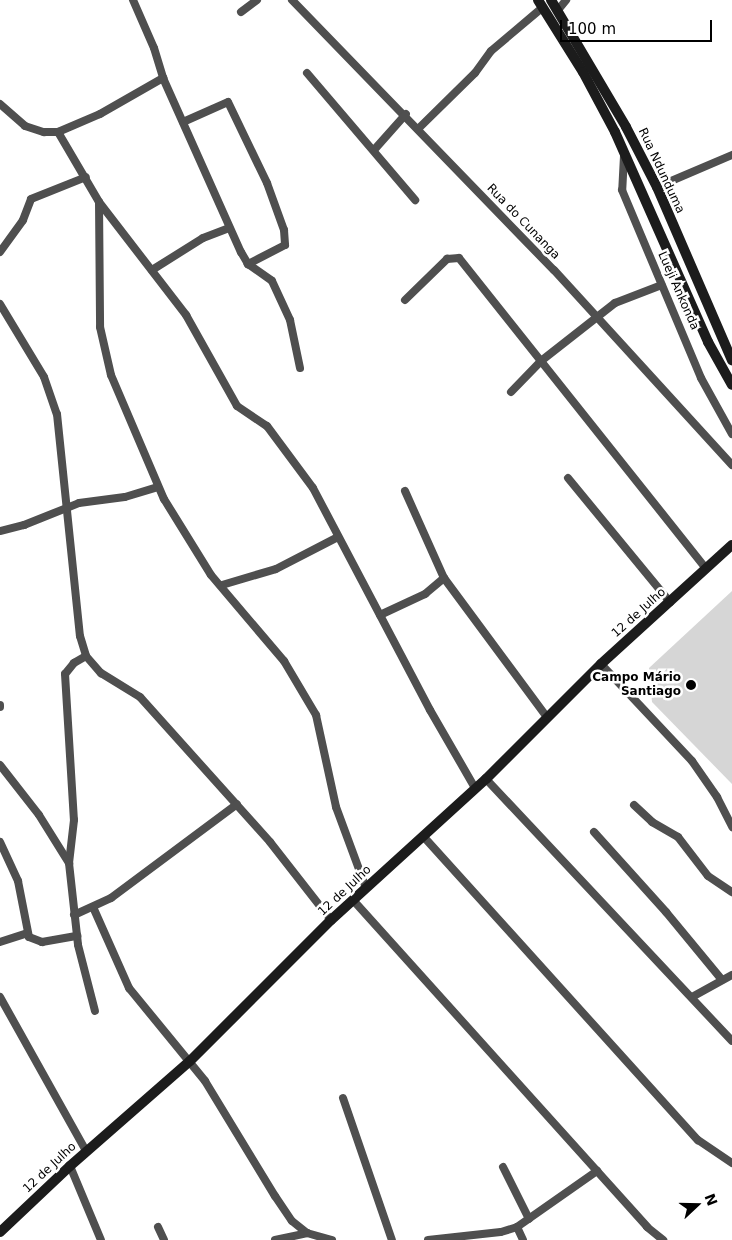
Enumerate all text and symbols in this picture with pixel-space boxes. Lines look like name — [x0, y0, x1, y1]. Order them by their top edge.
scale bar — [562, 10, 714, 42]
text: 100 m — [568, 20, 616, 38]
street label: Rua Ndunduma — [635, 126, 687, 216]
street label: Rua do Cunanga — [483, 181, 563, 263]
street label: Lueji Ankonda — [654, 250, 702, 332]
street label: 12 de Julho — [609, 585, 669, 641]
place label: Campo Mário Santiago — [592, 671, 681, 699]
marker: Campo Mário Santiago — [685, 679, 697, 691]
street label: 12 de Julho — [315, 863, 375, 919]
street label: 12 de Julho — [20, 1140, 80, 1196]
north arrow — [672, 1180, 722, 1230]
text: N — [701, 1191, 721, 1208]

